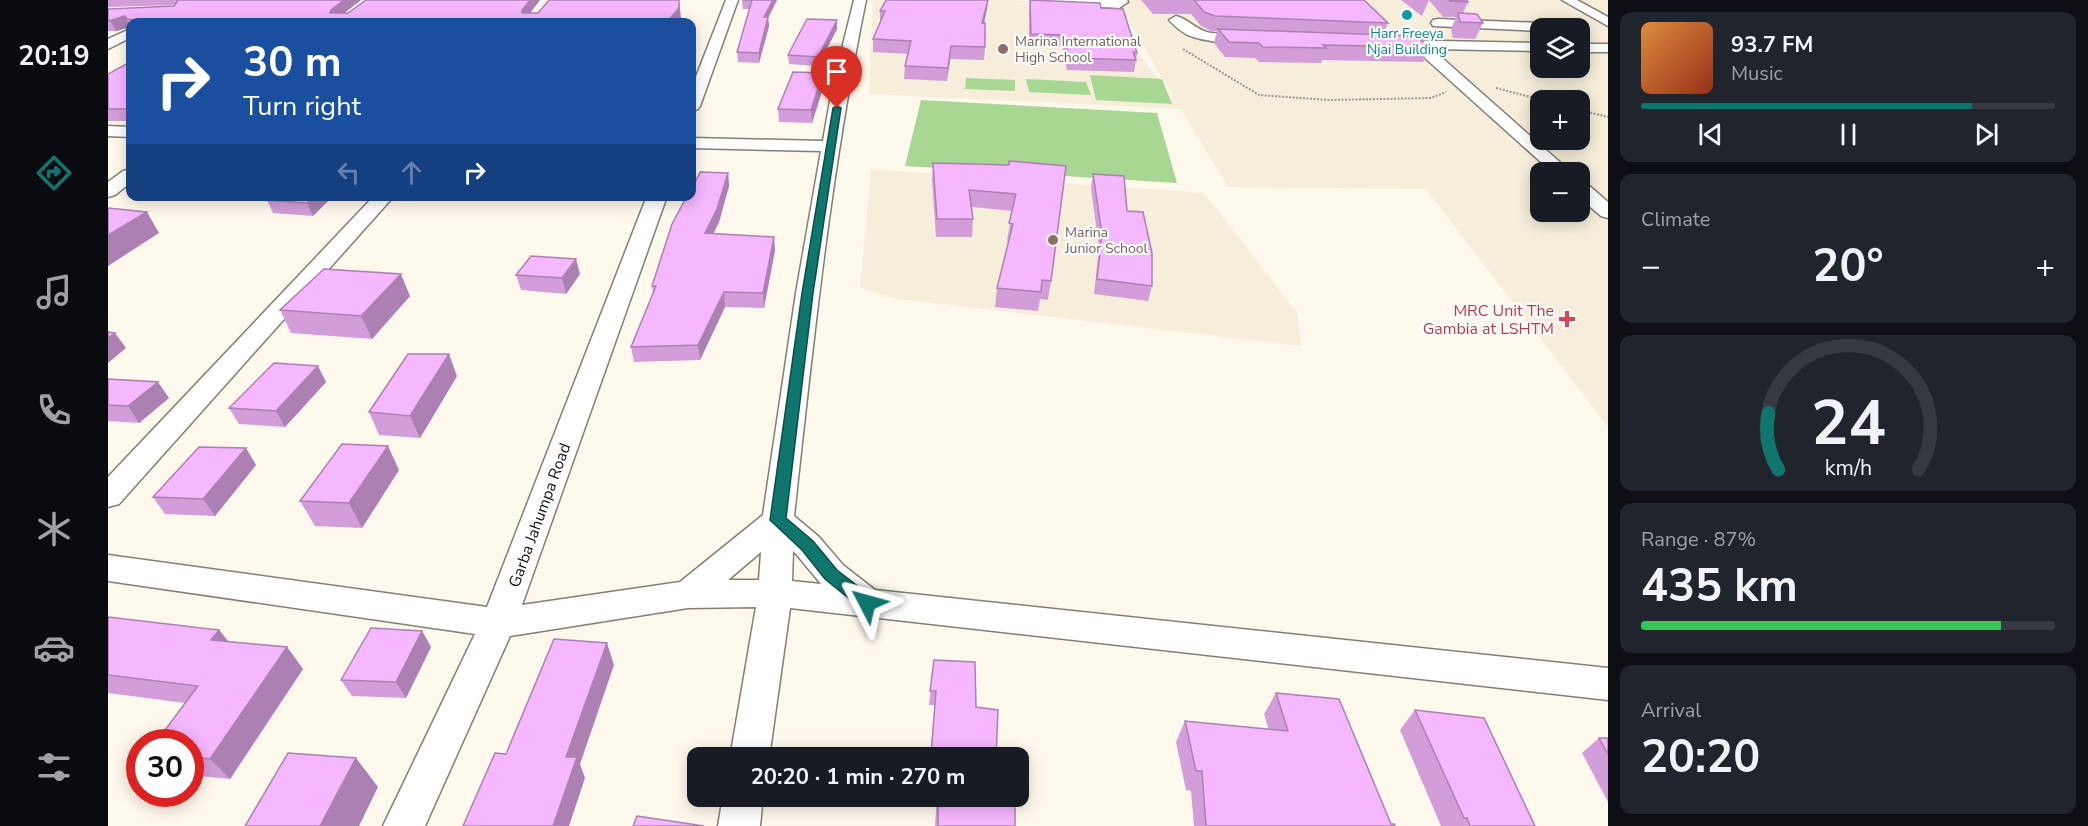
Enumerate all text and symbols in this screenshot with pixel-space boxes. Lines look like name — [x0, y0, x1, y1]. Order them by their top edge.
marker: Harr Freeya Njai Building — [1400, 8, 1414, 22]
map controls — [1530, 18, 1590, 222]
button: layers — [1530, 18, 1590, 78]
place label: Harr Freeya Njai Building — [1367, 24, 1447, 59]
text: 93.7 FM — [1731, 30, 1813, 60]
place label: Marina International High School — [1015, 32, 1142, 67]
text: 30 m — [243, 34, 342, 91]
text: 20:19 — [18, 38, 90, 75]
icon: right — [144, 42, 222, 120]
marker: Marina International High School — [996, 42, 1010, 56]
pin — [811, 46, 862, 108]
icon: arrive — [820, 55, 853, 88]
text: Music — [1731, 60, 1783, 87]
text: Turn right — [243, 88, 361, 125]
button: + — [1530, 90, 1590, 150]
icon: previous — [1694, 118, 1727, 151]
icon: pause — [1832, 118, 1865, 151]
icon: next — [1970, 118, 2003, 151]
icon: directions — [33, 152, 75, 194]
icon: left — [332, 156, 365, 189]
icon: ahead — [395, 156, 428, 189]
icon: right — [458, 156, 491, 189]
button: − — [1530, 162, 1590, 222]
text: Climate — [1641, 206, 1710, 233]
place label: Marina Junior School — [1064, 223, 1149, 258]
marker: Marina Junior School — [1046, 233, 1060, 247]
text: 20° — [1812, 236, 1884, 297]
text: − — [1641, 244, 1661, 289]
text: + — [2035, 244, 2055, 289]
icon: music — [33, 271, 75, 313]
place label: MRC Unit The Gambia at LSHTM — [1423, 300, 1554, 340]
marker: MRC Unit The Gambia at LSHTM — [1558, 310, 1576, 328]
text: 24 — [1811, 381, 1885, 466]
icon: phone — [33, 389, 75, 431]
street label: Garba Jahumpa Road — [504, 440, 576, 591]
text: km/h — [1824, 453, 1872, 483]
icon: climate — [33, 508, 75, 550]
text: Range · 87% — [1641, 526, 1756, 553]
text: 435 km — [1641, 556, 1798, 617]
position arrow — [835, 571, 899, 635]
icon: car — [33, 627, 75, 669]
text: Arrival — [1641, 697, 1701, 724]
text: 20:20 — [1641, 727, 1760, 788]
speed limit sign: 30 — [126, 729, 204, 807]
icon: filters — [33, 746, 75, 788]
text: 20:20 · 1 min · 270 m — [751, 762, 965, 792]

